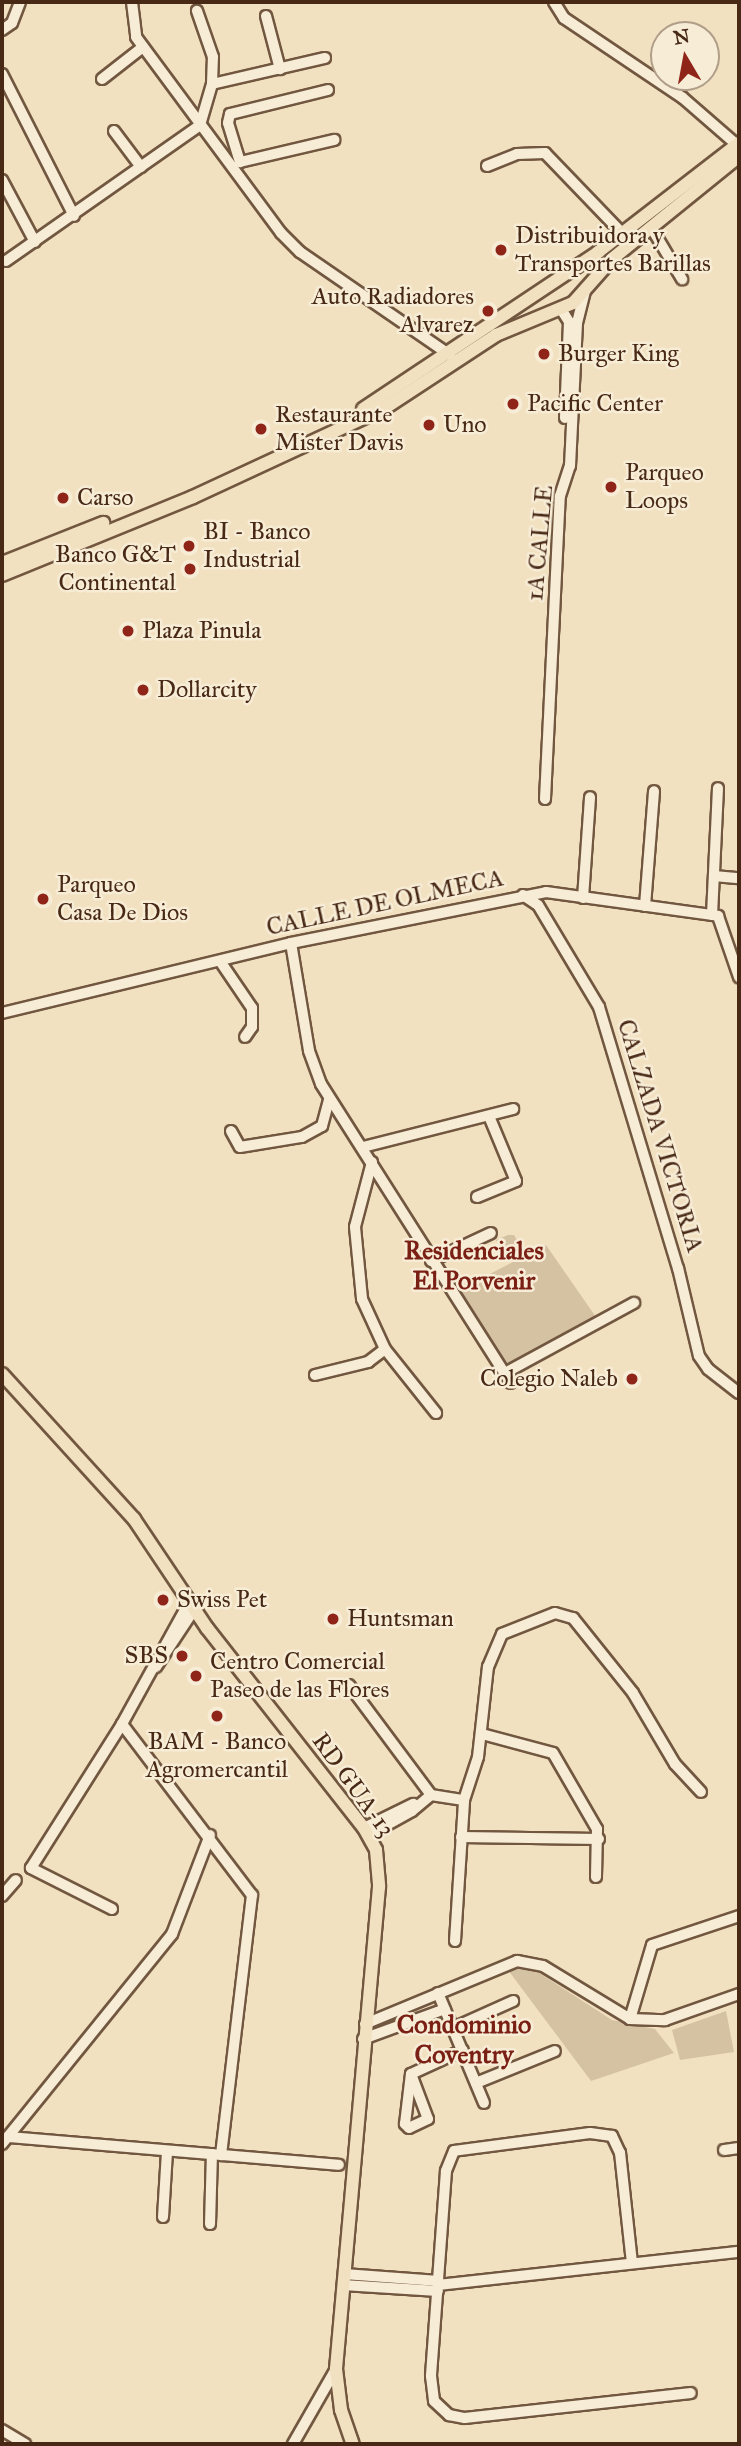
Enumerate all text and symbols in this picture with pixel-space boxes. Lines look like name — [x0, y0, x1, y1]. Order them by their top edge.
north arrow — [650, 21, 720, 91]
text: N — [672, 24, 692, 50]
place label: Distribuidora y Transportes Barillas — [515, 222, 711, 278]
marker: Distribuidora y Transportes Barillas — [493, 242, 509, 258]
place label: Auto Radiadores Alvarez — [312, 283, 474, 339]
marker: Auto Radiadores Alvarez — [480, 303, 496, 319]
place label: Burger King — [558, 340, 679, 368]
marker: Burger King — [536, 346, 552, 362]
place label: Pacific Center — [527, 390, 663, 418]
marker: Pacific Center — [505, 396, 521, 412]
place label: Restaurante Mister Davis — [275, 401, 404, 457]
place label: Uno — [443, 411, 487, 439]
marker: Uno — [421, 417, 437, 433]
marker: Restaurante Mister Davis — [253, 421, 269, 437]
place label: Parqueo Loops — [625, 459, 704, 515]
marker: Parqueo Loops — [603, 479, 619, 495]
place label: Carso — [77, 484, 134, 512]
street label: 1A CALLE — [521, 484, 559, 602]
marker: Carso — [55, 490, 71, 506]
place label: BI - Banco Industrial — [203, 518, 311, 574]
marker: BI - Banco Industrial — [181, 538, 197, 554]
place label: Banco G&T Continental — [55, 541, 176, 597]
marker: Banco G&T Continental — [182, 561, 198, 577]
place label: Plaza Pinula — [142, 617, 261, 645]
marker: Plaza Pinula — [120, 623, 136, 639]
place label: Dollarcity — [157, 676, 256, 704]
marker: Dollarcity — [135, 682, 151, 698]
street label: CALLE DE OLMECA — [264, 864, 506, 942]
place label: Parqueo Casa De Dios — [57, 871, 188, 927]
marker: Parqueo Casa De Dios — [35, 891, 51, 907]
street label: CALZADA VICTORIA — [611, 1016, 709, 1256]
district label: Residenciales El Porvenir — [404, 1235, 544, 1296]
place label: Colegio Naleb — [480, 1365, 618, 1393]
marker: Colegio Naleb — [624, 1371, 640, 1387]
place label: Swiss Pet — [177, 1586, 267, 1614]
marker: Swiss Pet — [155, 1592, 171, 1608]
place label: Huntsman — [347, 1605, 454, 1633]
marker: Huntsman — [325, 1611, 341, 1627]
place label: SBS — [125, 1642, 168, 1670]
marker: SBS — [174, 1648, 190, 1664]
place label: Centro Comercial Paseo de las Flores — [210, 1648, 389, 1704]
marker: Centro Comercial Paseo de las Flores — [188, 1668, 204, 1684]
marker: BAM - Banco Agromercantil — [209, 1708, 225, 1724]
street label: RD GUA-13 — [306, 1727, 400, 1843]
place label: BAM - Banco Agromercantil — [146, 1728, 288, 1784]
district label: Condominio Coventry — [397, 2009, 531, 2070]

